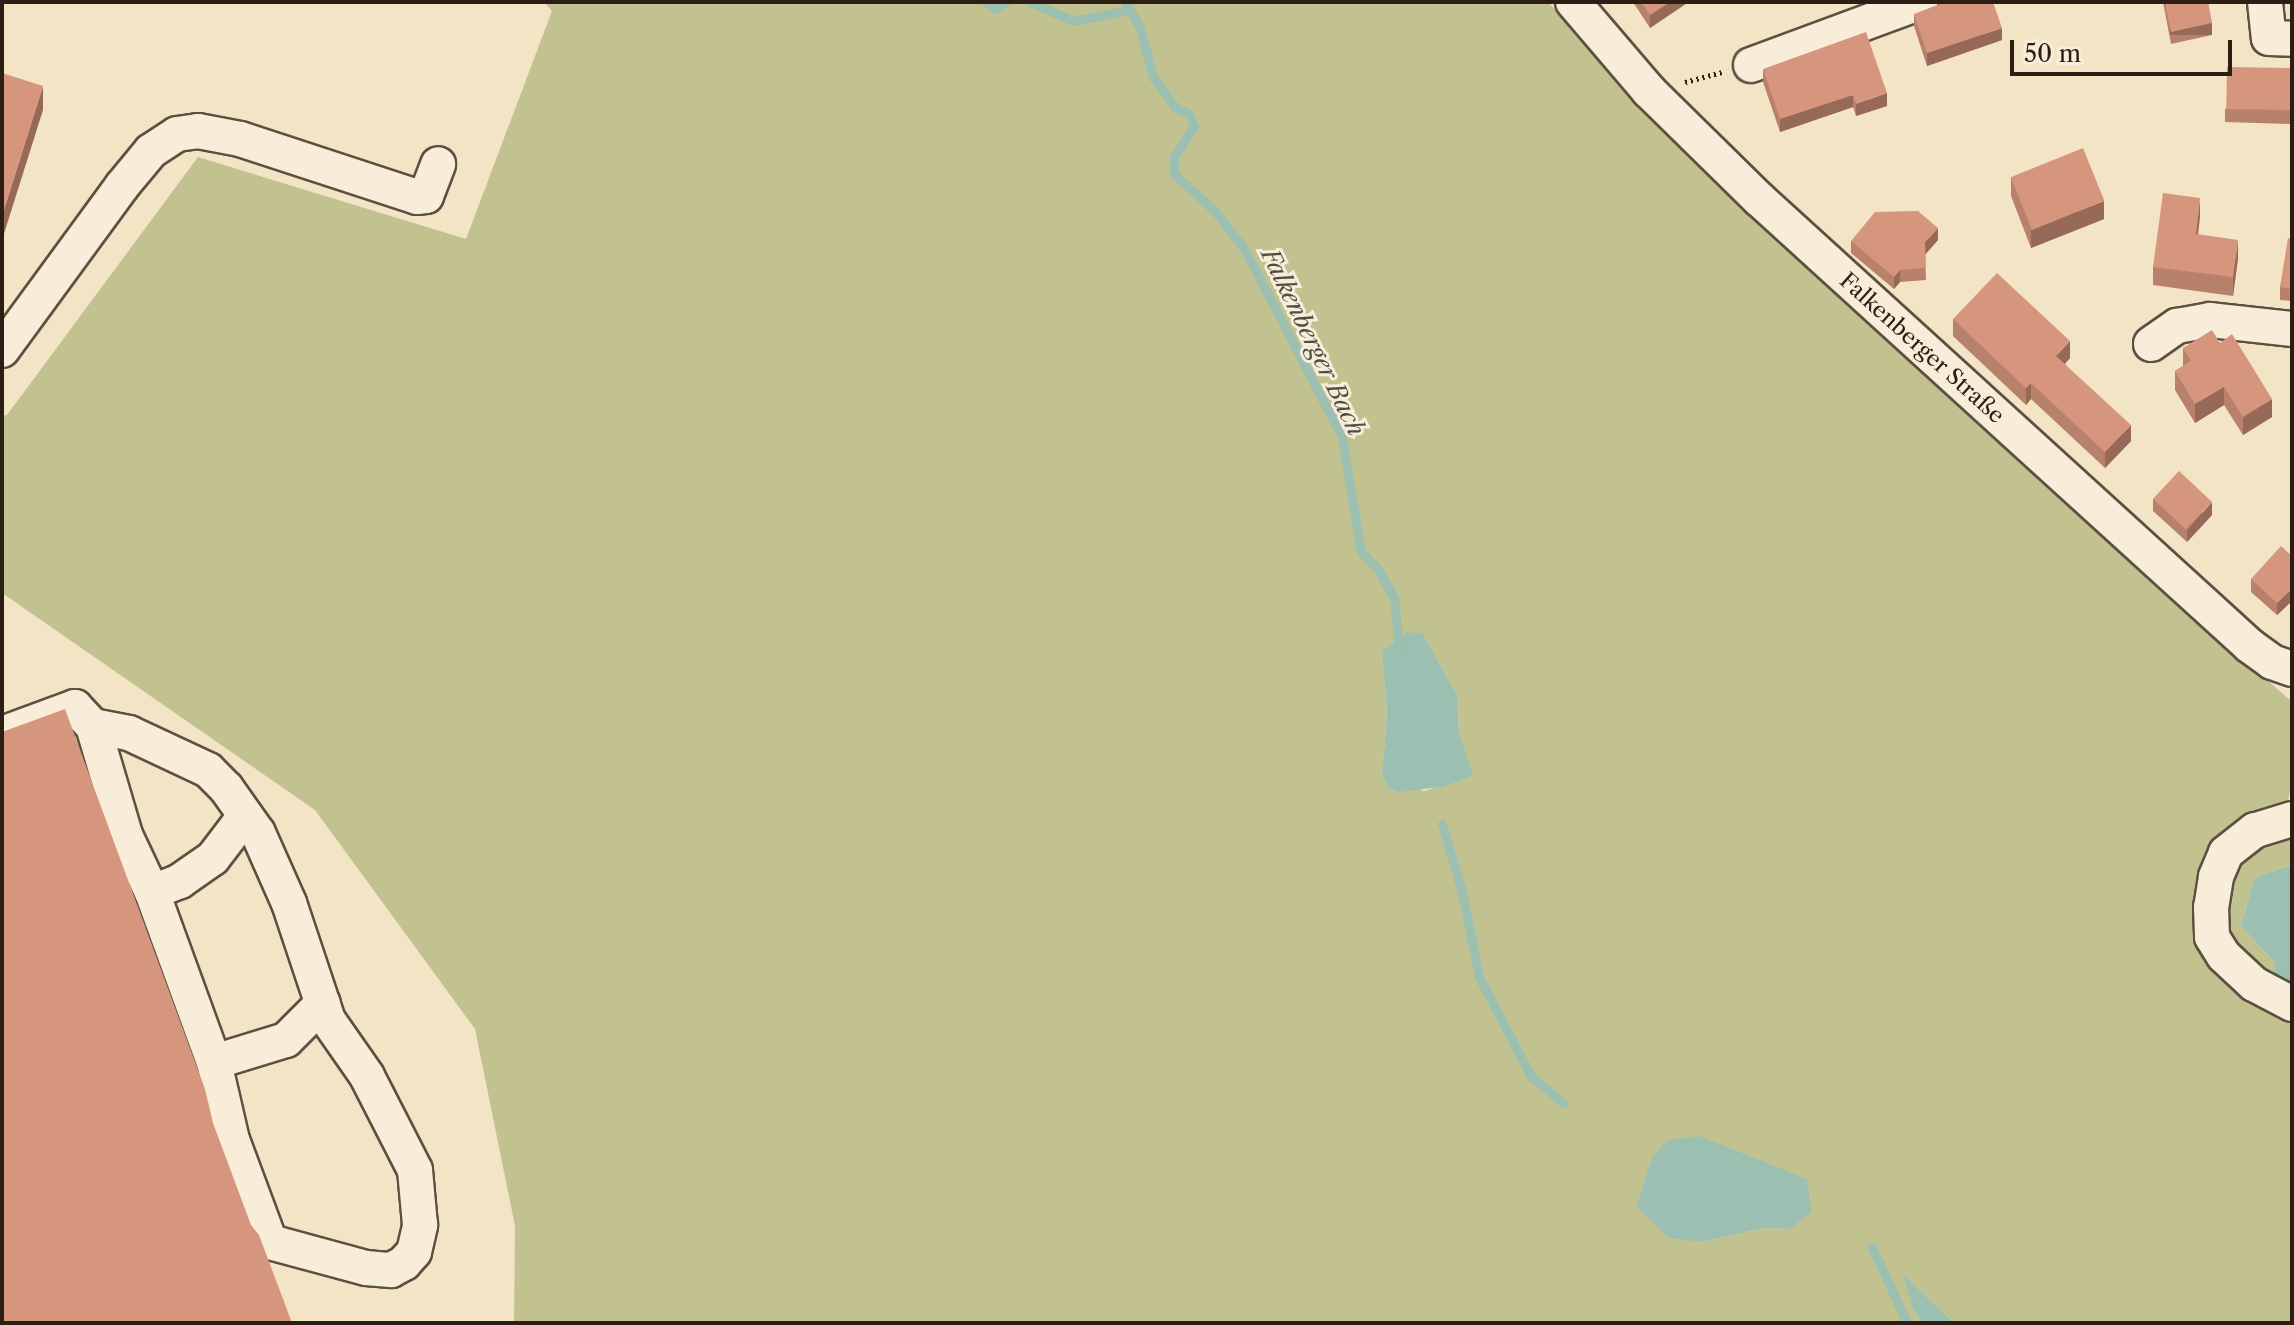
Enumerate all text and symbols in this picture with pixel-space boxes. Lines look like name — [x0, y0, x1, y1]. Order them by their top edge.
scale bar — [2014, 24, 2236, 74]
text: 50 m — [2024, 39, 2081, 68]
water label: Falkenberger Bach — [1255, 244, 1371, 440]
street label: Falkenberger Straße — [1834, 267, 2010, 429]

